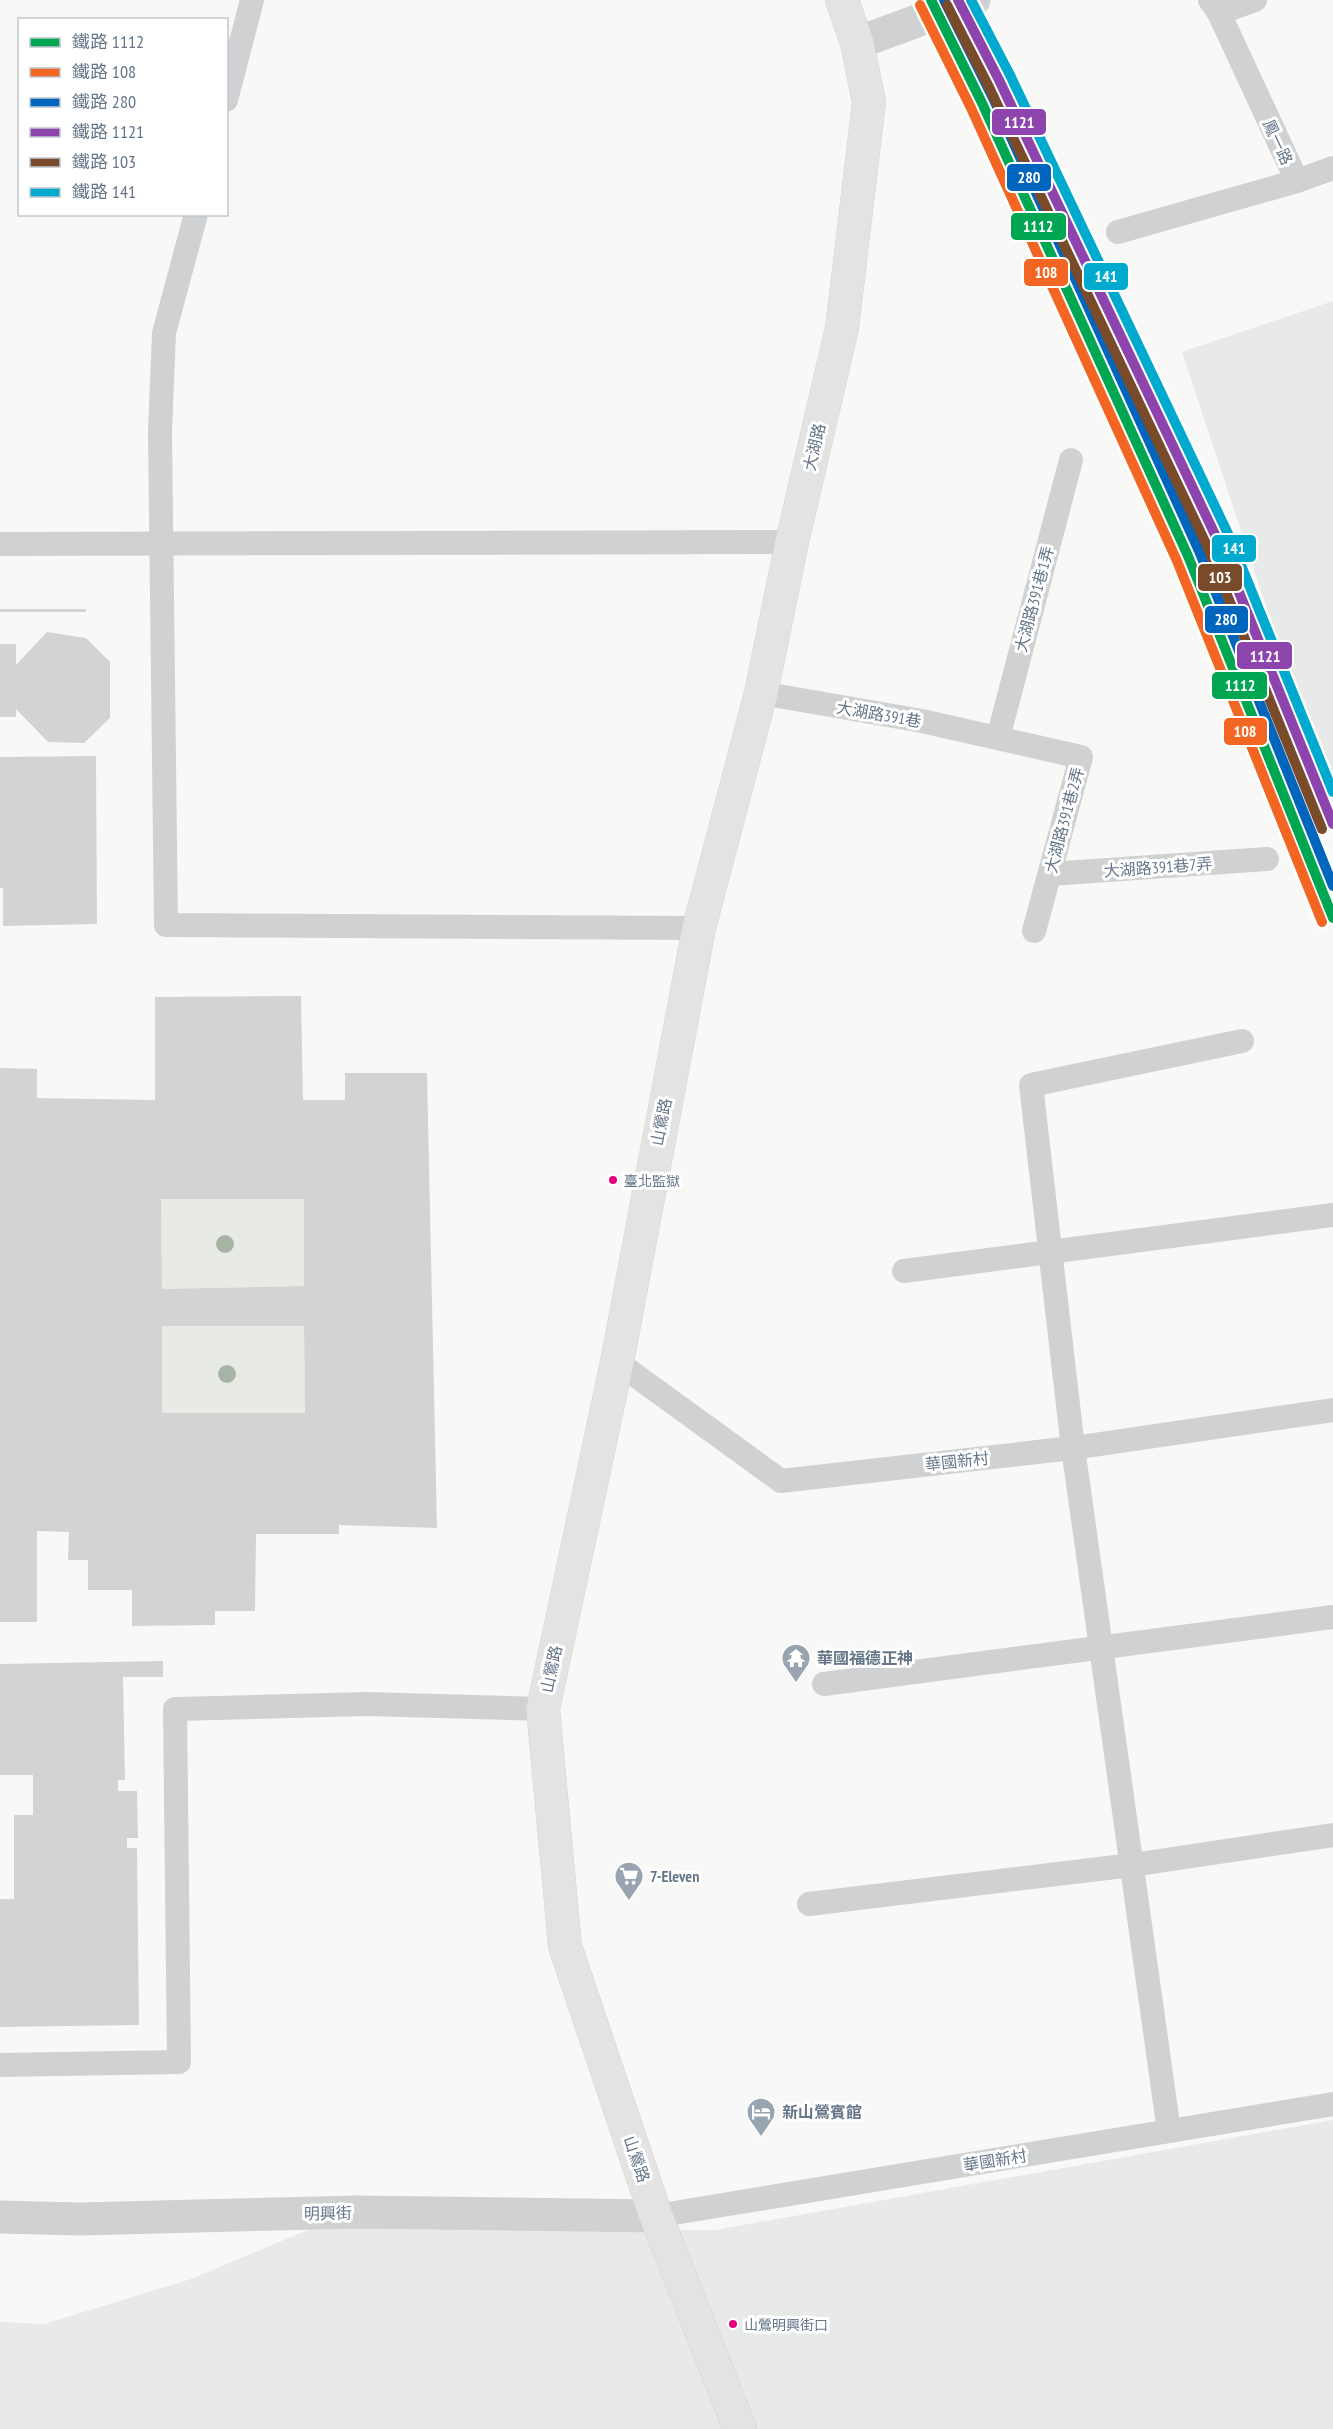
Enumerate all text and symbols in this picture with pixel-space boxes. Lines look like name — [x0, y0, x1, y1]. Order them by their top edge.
legend — [18, 18, 228, 216]
text: 鐵路 1112 — [72, 30, 144, 53]
text: 鐵路 108 — [72, 60, 136, 83]
text: 鐵路 280 — [72, 90, 136, 113]
line badge: 1121 — [991, 108, 1047, 136]
text: 1121 — [1004, 112, 1034, 132]
street label: 鳳一路 — [1259, 116, 1297, 168]
text: 鐵路 1121 — [72, 120, 144, 143]
text: 鐵路 103 — [72, 150, 136, 173]
line badge: 280 — [1006, 163, 1052, 192]
text: 280 — [1018, 167, 1041, 187]
text: 鐵路 141 — [72, 180, 136, 203]
line badge: 1112 — [1010, 212, 1067, 241]
text: 1112 — [1023, 216, 1053, 236]
line badge: 108 — [1023, 258, 1069, 287]
text: 108 — [1035, 262, 1057, 282]
line badge: 141 — [1083, 262, 1129, 291]
text: 141 — [1095, 266, 1117, 286]
street label: 大湖路 — [799, 421, 829, 473]
line badge: 141 — [1211, 534, 1257, 563]
text: 141 — [1223, 538, 1245, 558]
street label: 大湖路391巷1弄 — [1010, 544, 1058, 654]
line badge: 103 — [1197, 563, 1243, 592]
text: 103 — [1209, 567, 1231, 587]
line badge: 280 — [1204, 605, 1249, 634]
text: 280 — [1215, 609, 1238, 629]
line badge: 1121 — [1236, 641, 1293, 670]
text: 1121 — [1250, 646, 1280, 666]
line badge: 1112 — [1211, 671, 1268, 700]
text: 1112 — [1225, 675, 1255, 695]
street label: 大湖路391巷 — [835, 697, 923, 731]
line badge: 108 — [1223, 717, 1268, 746]
text: 108 — [1234, 721, 1256, 741]
street label: 大湖路391巷2弄 — [1040, 765, 1088, 875]
street label: 大湖路391巷7弄 — [1103, 853, 1213, 881]
street label: 山鶯路 — [647, 1097, 675, 1147]
place label: 臺北監獄 — [624, 1172, 680, 1190]
marker: 臺北監獄 — [607, 1174, 619, 1186]
street label: 華國新村 — [924, 1448, 990, 1474]
temple icon: 華國福德正神 — [780, 1642, 812, 1684]
street label: 山鶯路 — [536, 1643, 566, 1695]
place label: 華國福德正神 — [817, 1648, 913, 1668]
supermarket icon: 7-Eleven — [613, 1860, 645, 1902]
place label: 7-Eleven — [650, 1866, 699, 1886]
hotel icon: 新山鶯賓館 — [745, 2096, 777, 2138]
place label: 新山鶯賓館 — [782, 2102, 862, 2122]
street label: 山鶯路 — [620, 2133, 654, 2185]
street label: 華國新村 — [962, 2145, 1028, 2175]
street label: 明興街 — [304, 2203, 352, 2223]
place label: 山鶯明興街口 — [744, 2316, 828, 2334]
marker: 山鶯明興街口 — [727, 2318, 739, 2330]

